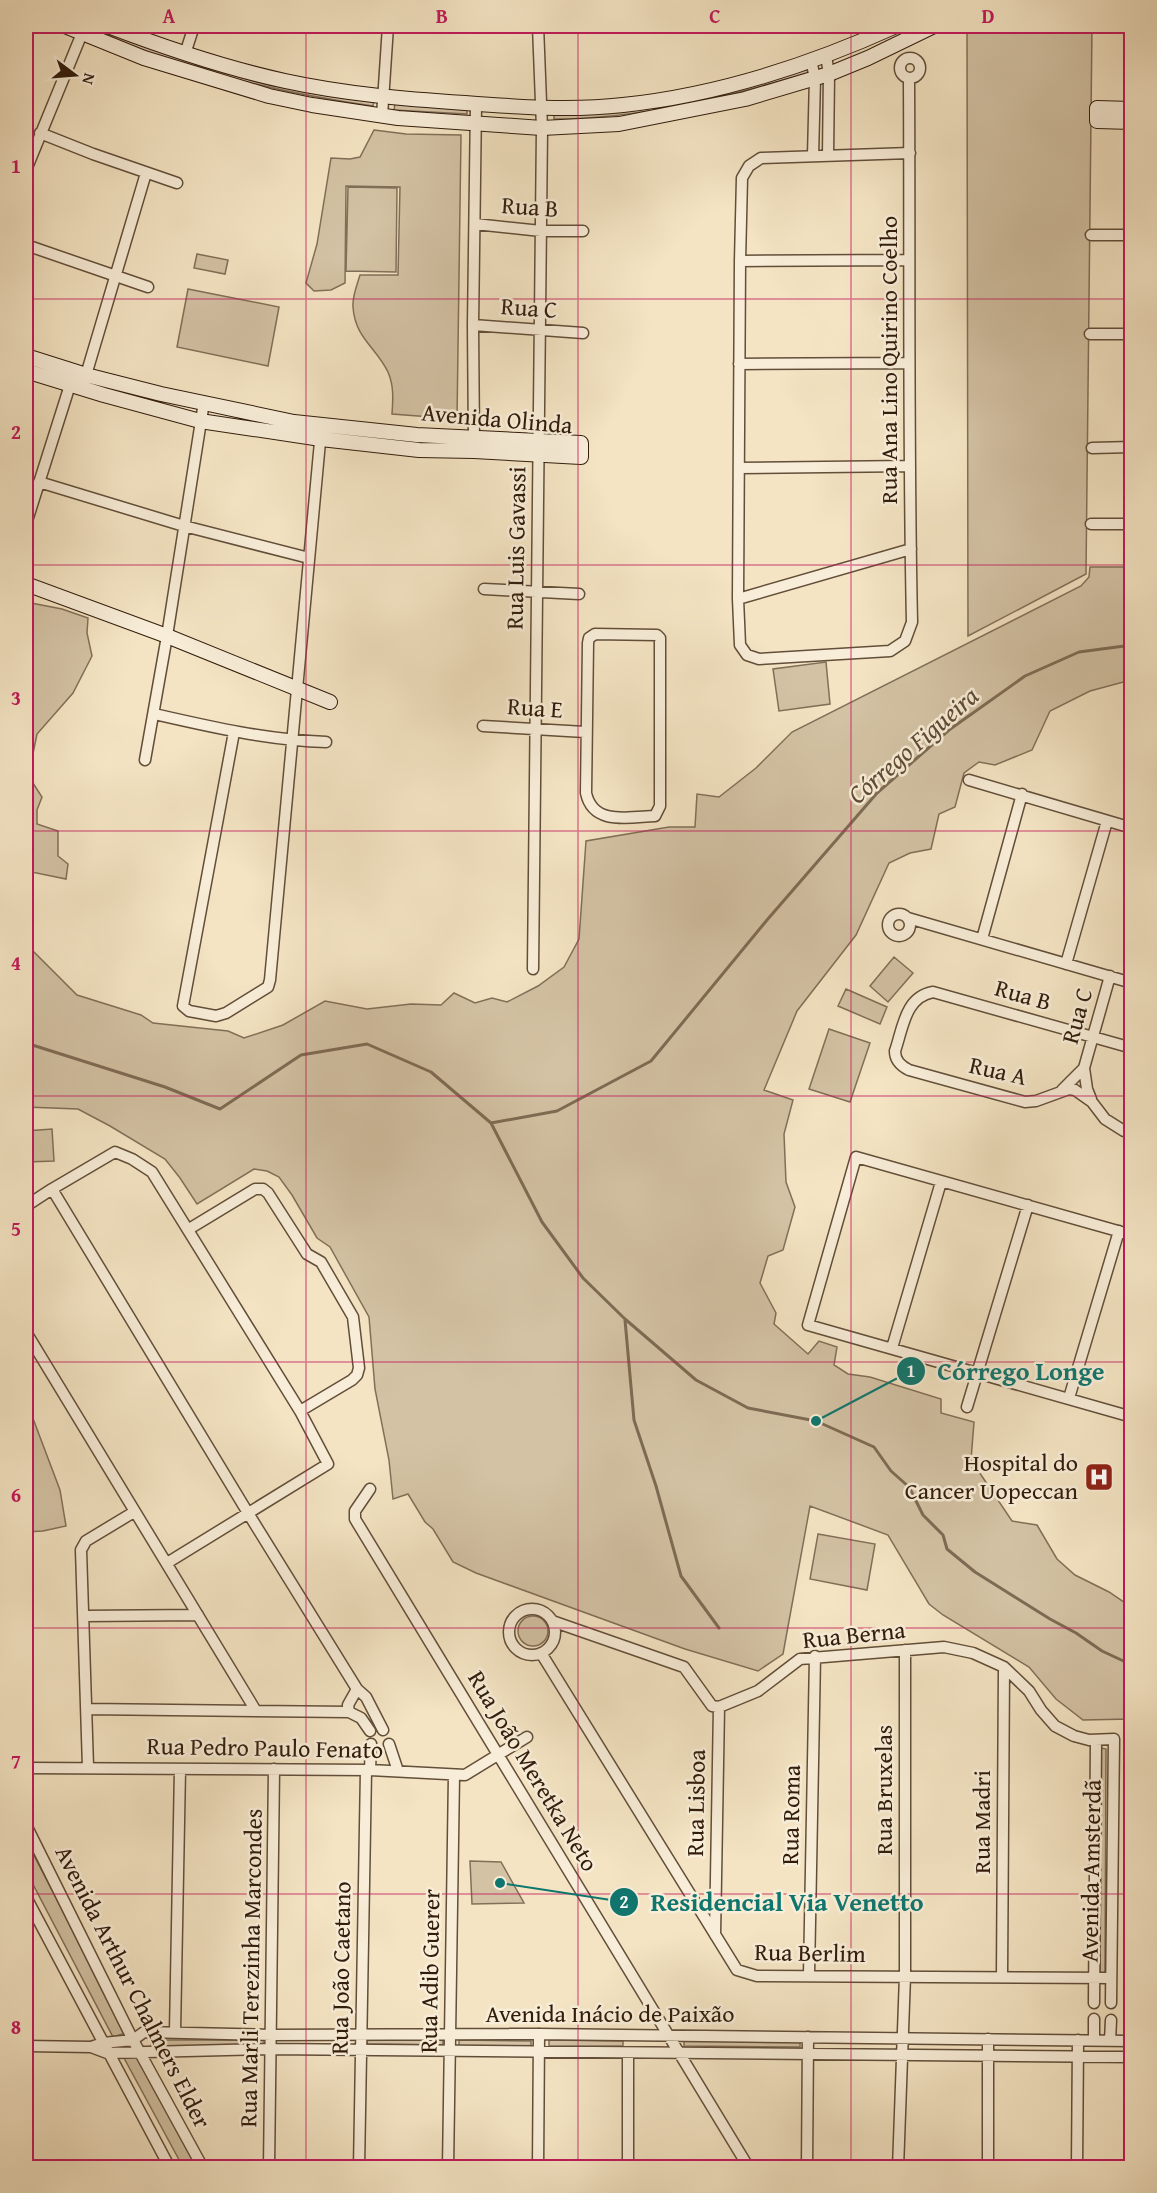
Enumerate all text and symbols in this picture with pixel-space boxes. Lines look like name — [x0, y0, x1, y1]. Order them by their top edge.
text: A — [163, 1, 176, 30]
text: B — [436, 1, 448, 30]
text: C — [709, 1, 721, 30]
text: D — [981, 1, 995, 30]
north arrow — [45, 45, 105, 105]
text: N — [76, 71, 102, 88]
text: 1 — [11, 151, 21, 180]
street label: Rua B — [500, 187, 560, 226]
street label: Rua Ana Lino Quirino Coelho — [871, 216, 906, 504]
street label: Rua C — [500, 288, 558, 327]
street label: Avenida Olinda — [420, 394, 575, 443]
text: 2 — [11, 417, 21, 446]
street label: Rua Luis Gavassi — [497, 466, 534, 630]
water label: Córrego Figueira — [838, 677, 987, 813]
text: 3 — [11, 683, 21, 712]
street label: Rua E — [506, 688, 564, 727]
text: 4 — [11, 948, 21, 977]
street label: Rua B — [991, 970, 1055, 1019]
street label: Rua C — [1052, 984, 1101, 1048]
street label: Rua A — [966, 1047, 1031, 1094]
text: 5 — [11, 1214, 21, 1243]
callout: Córrego Longe — [896, 1349, 1117, 1393]
text: Córrego Longe — [937, 1351, 1105, 1390]
text: 1 — [906, 1357, 916, 1384]
place label: Hospital do Cancer Uopeccan — [905, 1445, 1079, 1508]
hospital icon: Hospital do Cancer Uopeccan — [1083, 1461, 1115, 1493]
text: 6 — [11, 1480, 21, 1509]
street label: Rua Berna — [801, 1612, 908, 1657]
street label: Rua João Meretka Neto — [460, 1664, 607, 1878]
street label: Rua Bruxelas — [866, 1725, 901, 1855]
street label: Rua Pedro Paulo Fenato — [146, 1728, 384, 1767]
text: 7 — [11, 1746, 21, 1775]
street label: Rua Lisboa — [677, 1748, 714, 1857]
street label: Rua Roma — [772, 1764, 809, 1866]
street label: Rua Madri — [964, 1770, 999, 1874]
street label: Avenida Amsterdã — [1071, 1779, 1110, 1963]
street label: Rua Marli Terezinha Marcondes — [230, 1808, 271, 2128]
street label: Avenida Arthur Chalmers Elder — [47, 1839, 220, 2134]
callout: Residencial Via Venetto — [609, 1880, 936, 1924]
street label: Rua João Caetano — [321, 1881, 360, 2055]
text: Residencial Via Venetto — [650, 1882, 924, 1921]
street label: Rua Adib Guerer — [411, 1888, 448, 2053]
text: 2 — [619, 1888, 629, 1915]
street label: Rua Berlim — [754, 1934, 866, 1971]
street label: Avenida Inácio de Paixão — [486, 1996, 734, 2031]
text: 8 — [11, 2012, 21, 2041]

